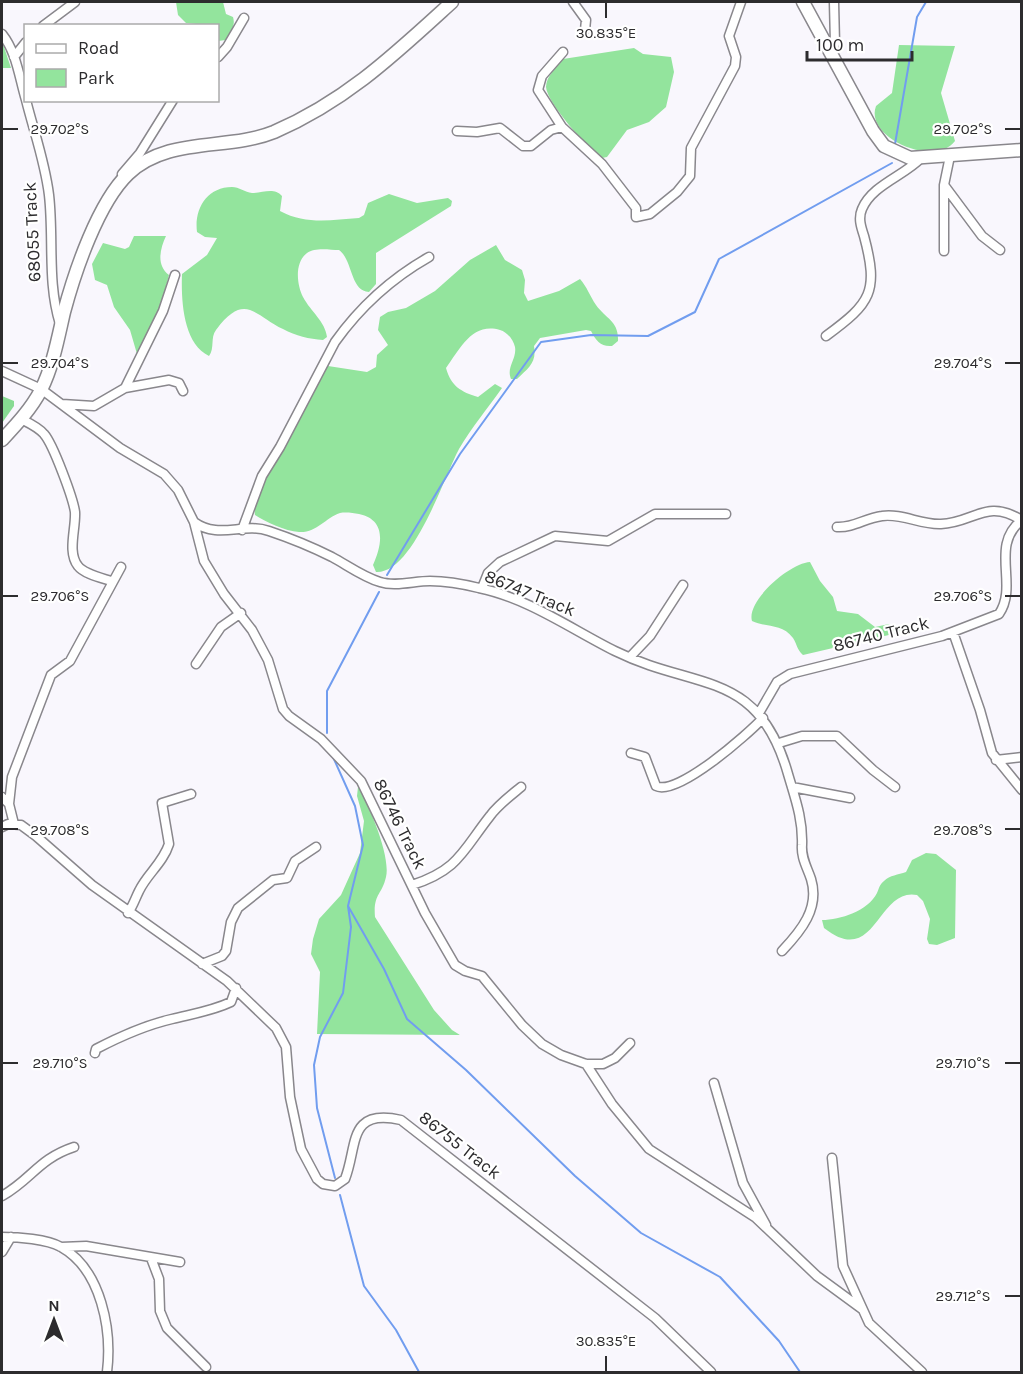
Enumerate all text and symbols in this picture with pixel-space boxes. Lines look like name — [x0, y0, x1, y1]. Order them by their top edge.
legend — [24, 24, 219, 102]
text: 30.835°E — [576, 24, 636, 42]
scale bar — [807, 24, 912, 62]
text: 100 m — [816, 34, 864, 56]
text: Road — [78, 37, 119, 59]
text: Park — [78, 67, 115, 89]
text: 29.702°S — [31, 120, 89, 138]
text: 29.702°S — [934, 120, 992, 138]
street label: 68055 Track — [18, 181, 46, 283]
text: 29.704°S — [31, 354, 89, 372]
text: 29.704°S — [934, 354, 992, 372]
street label: 86747 Track — [481, 565, 579, 621]
text: 29.706°S — [31, 587, 89, 605]
text: 29.706°S — [934, 587, 992, 605]
street label: 86740 Track — [831, 611, 931, 657]
street label: 86746 Track — [369, 775, 431, 873]
text: 29.708°S — [30, 821, 90, 839]
text: 29.708°S — [933, 821, 993, 839]
text: 29.710°S — [32, 1054, 88, 1072]
text: 29.710°S — [935, 1054, 991, 1072]
street label: 86755 Track — [415, 1106, 505, 1184]
text: 29.712°S — [936, 1287, 990, 1305]
north arrow — [24, 1290, 84, 1350]
text: N — [48, 1296, 60, 1315]
text: 30.835°E — [576, 1332, 636, 1350]

